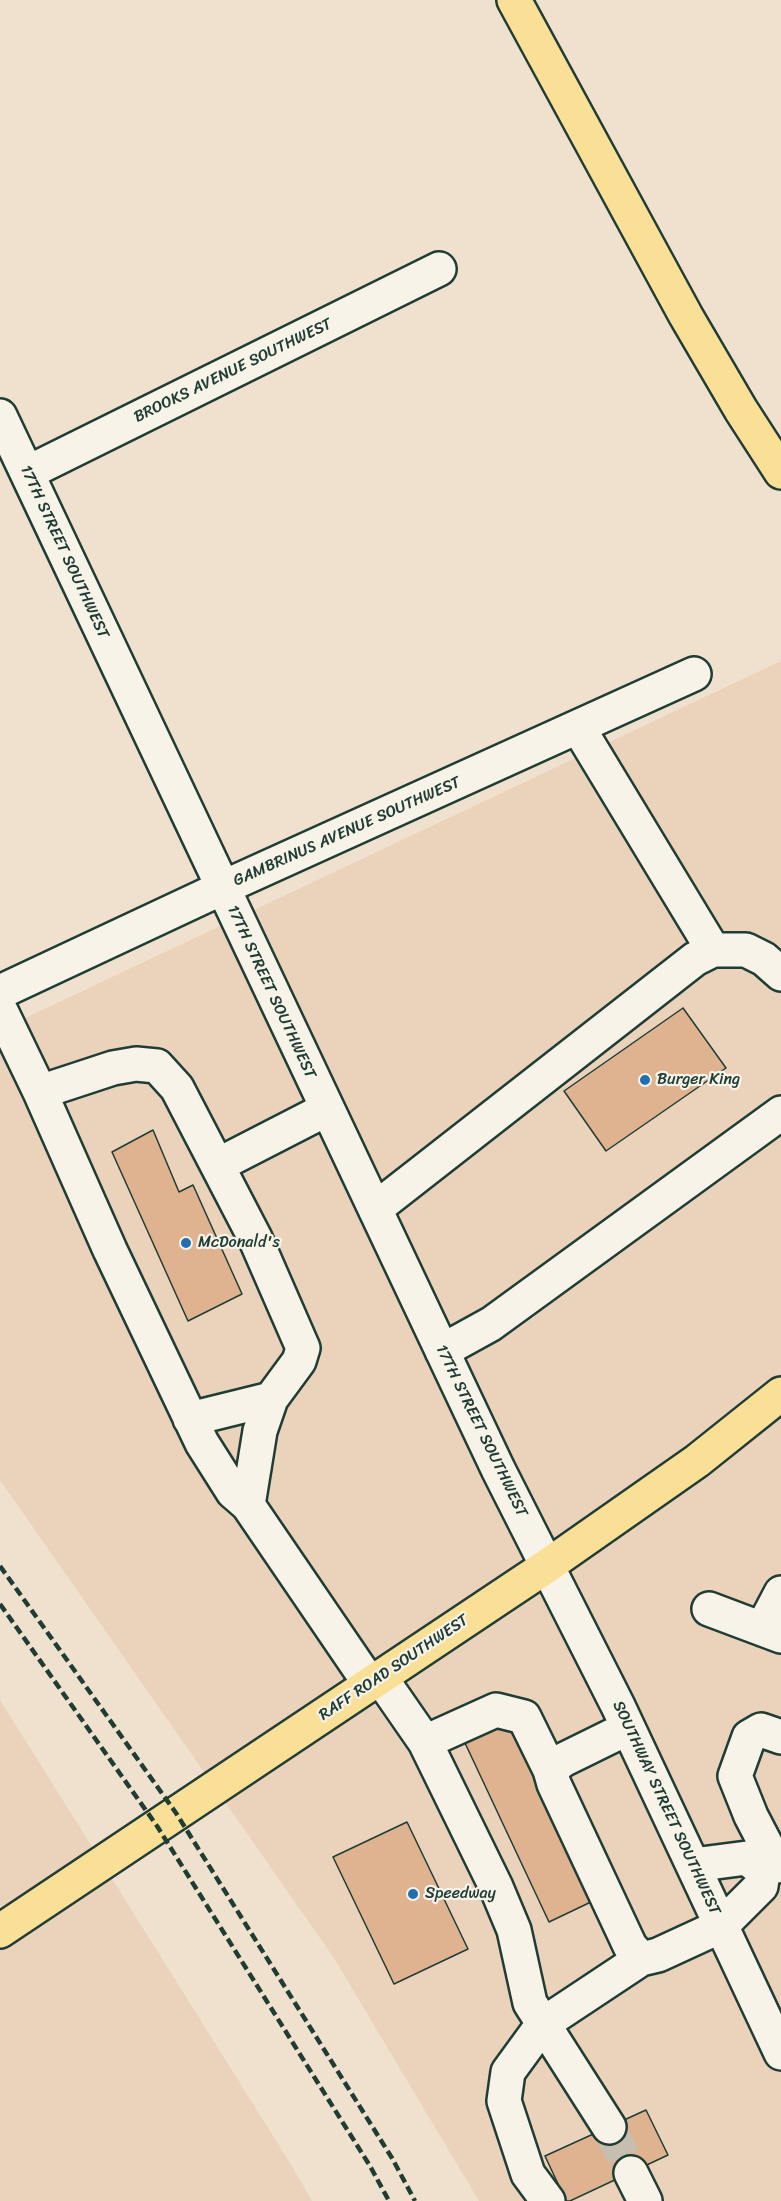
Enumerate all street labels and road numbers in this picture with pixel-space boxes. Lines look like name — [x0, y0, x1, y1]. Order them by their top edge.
street label: BROOKS AVENUE SOUTHWEST — [131, 315, 335, 427]
street label: 17TH STREET SOUTHWEST — [15, 462, 113, 642]
street label: GAMBRINUS AVENUE SOUTHWEST — [231, 773, 463, 891]
street label: 17TH STREET SOUTHWEST — [222, 902, 320, 1082]
street label: 17TH STREET SOUTHWEST — [431, 1342, 531, 1520]
street label: RAFF ROAD SOUTHWEST — [316, 1611, 472, 1725]
street label: SOUTHWAY STREET SOUTHWEST — [608, 1698, 724, 1918]

